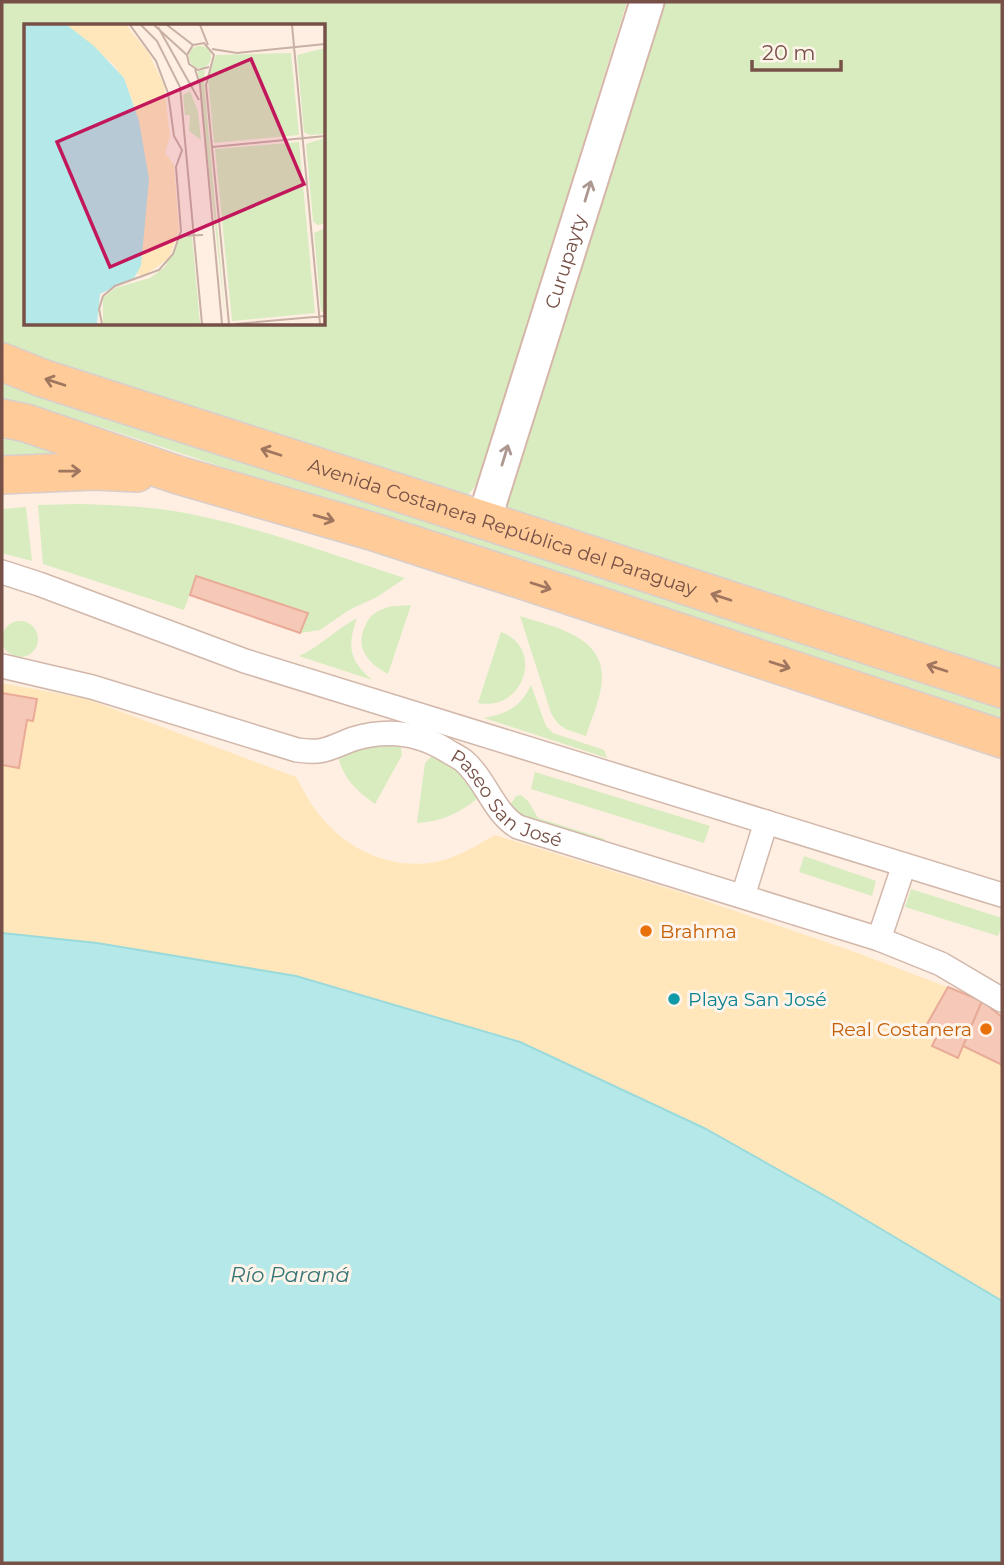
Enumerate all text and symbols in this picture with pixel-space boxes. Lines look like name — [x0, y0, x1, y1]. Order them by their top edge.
inset map — [24, 24, 326, 326]
scale bar — [752, 28, 841, 72]
text: 20 m — [762, 40, 816, 65]
one-way arrow — [582, 181, 595, 203]
street label: Curupayty — [540, 211, 592, 312]
one-way arrow — [44, 375, 66, 388]
one-way arrow — [261, 445, 283, 457]
one-way arrow — [500, 445, 512, 467]
street label: Avenida Costanera República del Paraguay — [305, 453, 700, 601]
one-way arrow — [58, 465, 81, 478]
one-way arrow — [313, 512, 335, 525]
one-way arrow — [530, 581, 552, 593]
one-way arrow — [711, 590, 733, 602]
one-way arrow — [769, 660, 791, 673]
one-way arrow — [927, 660, 949, 673]
street label: Paseo San José — [447, 744, 565, 852]
place label: Brahma — [660, 920, 737, 943]
marker: Brahma — [638, 923, 654, 939]
place label: Playa San José — [688, 988, 827, 1011]
marker: Playa San José — [666, 991, 682, 1007]
place label: Real Costanera — [831, 1018, 972, 1041]
marker: Real Costanera — [978, 1021, 994, 1037]
water label: Río Paraná — [230, 1262, 350, 1287]

